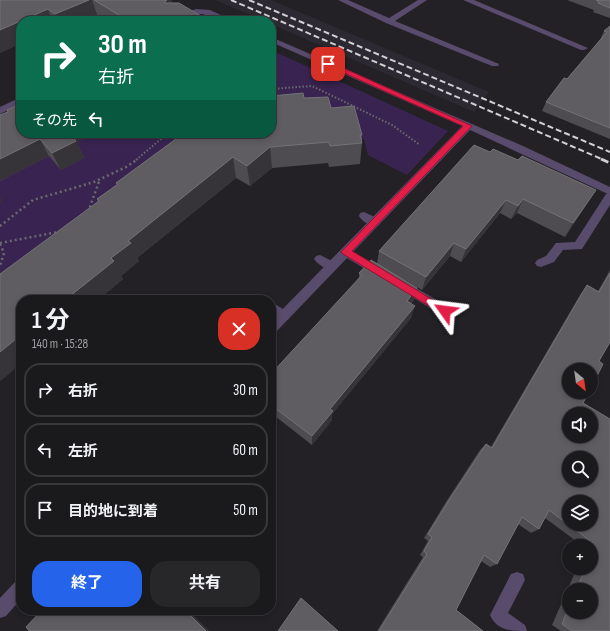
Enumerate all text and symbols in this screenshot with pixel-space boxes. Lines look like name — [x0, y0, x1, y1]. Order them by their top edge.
text: 30 m — [98, 28, 147, 61]
icon: right — [32, 32, 84, 84]
pin — [311, 47, 345, 81]
icon: arrive — [317, 53, 339, 75]
text: 右折 — [98, 67, 134, 88]
icon: left — [85, 108, 107, 130]
text: その先 — [32, 111, 77, 130]
position arrow — [424, 290, 466, 332]
text: 1 分 — [32, 306, 69, 335]
button: close — [218, 308, 260, 350]
text: 140 m · 15:28 — [32, 336, 88, 352]
north arrow — [562, 363, 598, 399]
map controls — [562, 363, 598, 619]
icon: right — [34, 379, 56, 401]
text: 30 m — [233, 381, 258, 400]
text: 右折 — [68, 382, 98, 401]
button: sound — [562, 407, 598, 443]
icon: left — [34, 439, 56, 461]
text: 60 m — [233, 441, 258, 460]
text: 左折 — [68, 442, 98, 461]
button: search — [562, 451, 598, 487]
button: layers — [562, 495, 598, 531]
icon: arrive — [34, 499, 56, 521]
text: 50 m — [233, 501, 258, 520]
text: 目的地に到着 — [68, 502, 158, 521]
button: + — [562, 539, 598, 575]
button: 終了 — [32, 561, 142, 607]
button: 共有 — [150, 561, 260, 607]
button: − — [562, 583, 598, 619]

